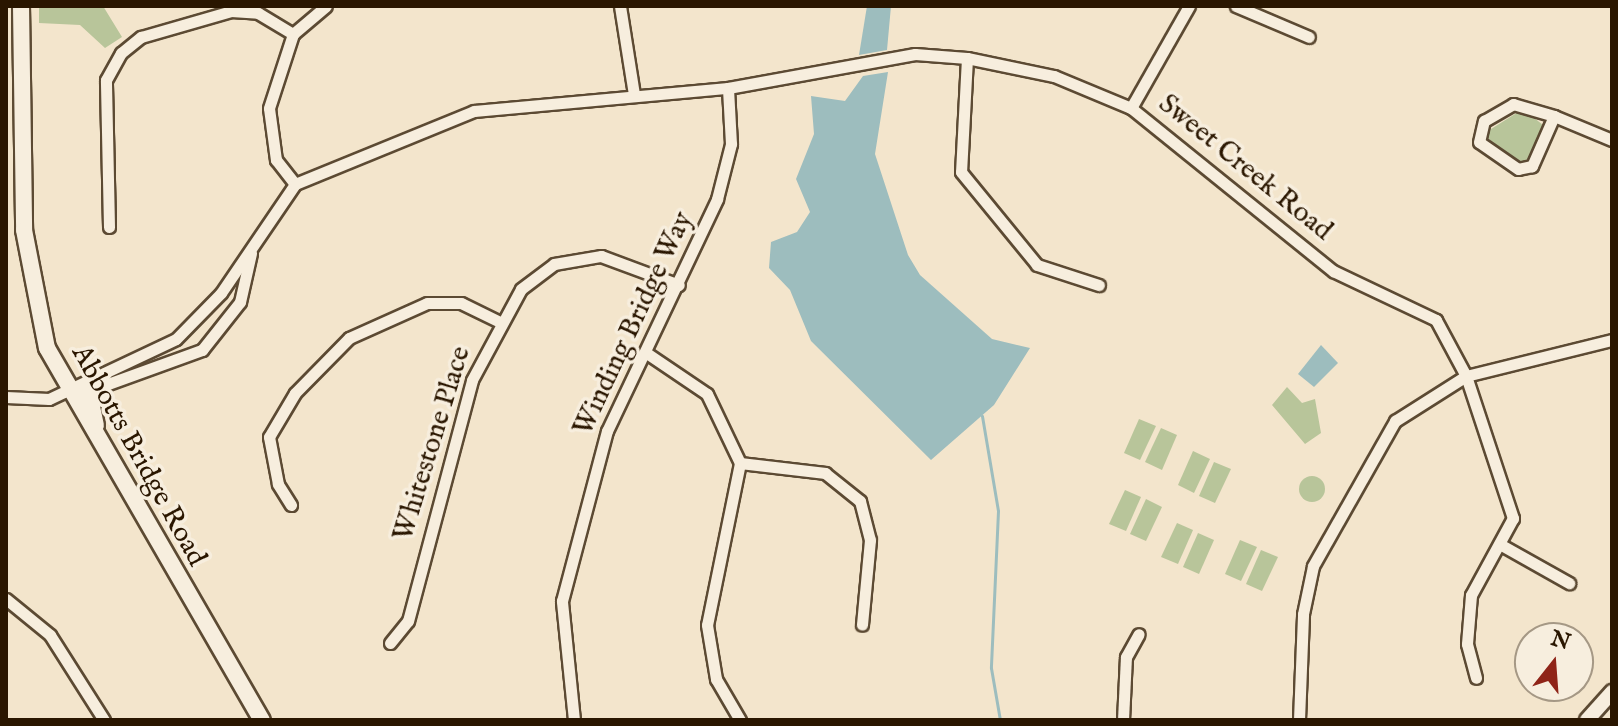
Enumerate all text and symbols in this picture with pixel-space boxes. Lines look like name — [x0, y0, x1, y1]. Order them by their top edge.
street label: Sweet Creek Road — [1151, 88, 1339, 248]
street label: Winding Bridge Way — [567, 207, 701, 441]
street label: Abbotts Bridge Road — [63, 340, 213, 572]
street label: Whitestone Place — [387, 343, 479, 545]
north arrow — [1514, 622, 1594, 702]
text: N — [1547, 625, 1574, 657]

